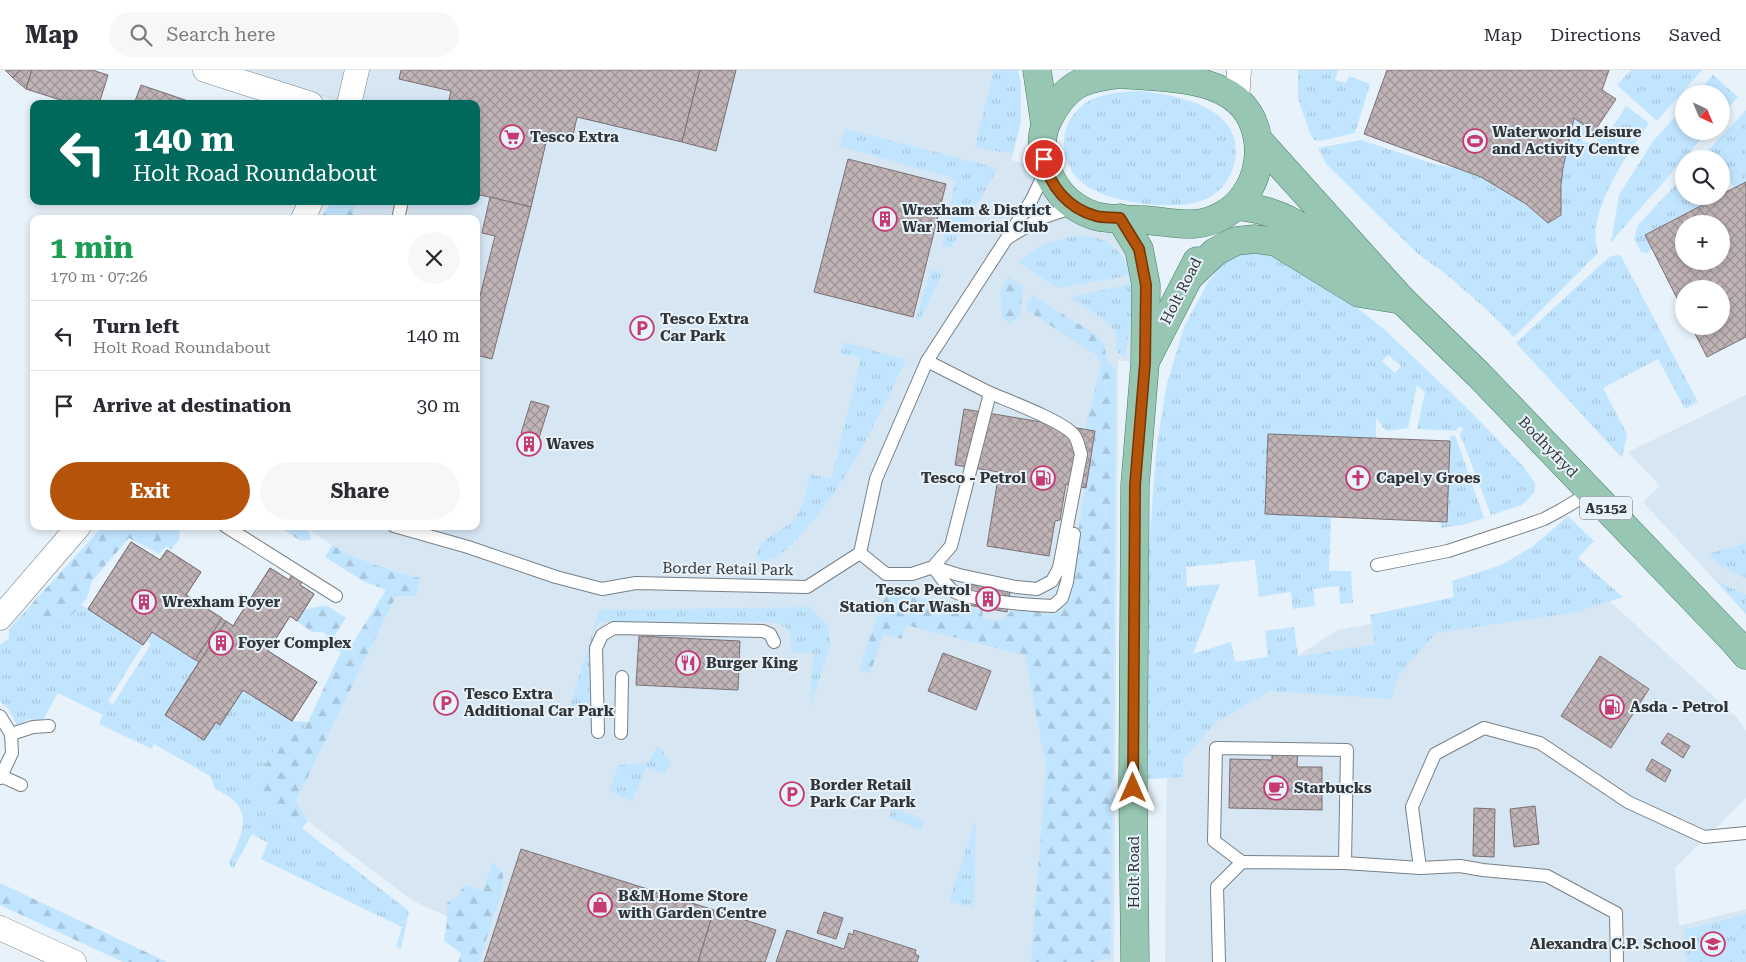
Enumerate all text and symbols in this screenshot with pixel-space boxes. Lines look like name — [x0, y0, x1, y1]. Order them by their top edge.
search box — [109, 12, 459, 57]
text: Map — [25, 21, 79, 49]
icon: search — [127, 21, 155, 49]
text: Search here — [167, 23, 275, 46]
text: Map — [1484, 24, 1522, 45]
text: Directions — [1550, 24, 1641, 45]
text: Saved — [1669, 24, 1721, 45]
north arrow — [1675, 85, 1730, 140]
map controls — [1675, 85, 1730, 335]
text: 140 m — [133, 119, 234, 160]
icon: left — [50, 120, 115, 185]
place label: Waterworld Leisure and Activity Centre — [1492, 123, 1642, 158]
supermarket icon: Tesco Extra — [499, 124, 525, 150]
place label: Tesco Extra — [530, 128, 619, 146]
sports icon: Waterworld Leisure and Activity Centre — [1462, 128, 1488, 154]
pin — [1023, 138, 1065, 180]
icon: arrive — [1030, 145, 1058, 173]
button: search — [1675, 150, 1730, 205]
text: Holt Road Roundabout — [133, 161, 377, 186]
place label: Wrexham & District War Memorial Club — [902, 201, 1051, 236]
building icon: Wrexham & District War Memorial Club — [872, 206, 898, 232]
button: + — [1675, 215, 1730, 270]
text: 1 min — [50, 230, 133, 265]
button: close — [408, 232, 460, 284]
street label: Holt Road — [1157, 254, 1206, 327]
text: 170 m · 07:26 — [50, 267, 148, 286]
button: − — [1675, 280, 1730, 335]
place label: Tesco Extra Car Park — [660, 310, 749, 345]
text: Turn left — [93, 315, 179, 338]
parking icon: Tesco Extra Car Park — [629, 315, 655, 341]
icon: left — [50, 322, 78, 350]
text: 140 m — [406, 324, 460, 347]
text: Holt Road Roundabout — [93, 338, 270, 357]
icon: arrive — [50, 392, 78, 420]
text: Arrive at destination — [93, 394, 291, 417]
text: 30 m — [417, 394, 460, 417]
street label: Bodhyfryd — [1515, 413, 1582, 482]
building icon: Waves — [516, 431, 542, 457]
place label: Waves — [546, 435, 595, 453]
button: Exit — [50, 462, 250, 520]
button: Share — [260, 462, 460, 520]
fuel station icon: Tesco - Petrol — [1030, 465, 1056, 491]
church icon: Capel y Groes — [1345, 465, 1371, 491]
place label: Tesco - Petrol — [921, 469, 1026, 487]
place label: Capel y Groes — [1376, 469, 1481, 487]
road number: A5152 — [1580, 496, 1632, 519]
street label: Border Retail Park — [662, 559, 794, 579]
place label: Tesco Petrol Station Car Wash — [840, 581, 970, 616]
building icon: Tesco Petrol Station Car Wash — [975, 586, 1001, 612]
building icon: Wrexham Foyer — [131, 589, 157, 615]
place label: Wrexham Foyer — [162, 593, 280, 611]
building icon: Foyer Complex — [208, 630, 234, 656]
place label: Foyer Complex — [238, 634, 351, 652]
restaurant icon: Burger King — [675, 650, 701, 676]
place label: Burger King — [706, 654, 798, 672]
place label: Tesco Extra Additional Car Park — [464, 685, 615, 720]
parking icon: Tesco Extra Additional Car Park — [433, 690, 459, 716]
fuel station icon: Asda - Petrol — [1599, 694, 1625, 720]
place label: Asda - Petrol — [1630, 698, 1729, 716]
position arrow — [1106, 761, 1158, 813]
cafe icon: Starbucks — [1263, 775, 1289, 801]
place label: Border Retail Park Car Park — [810, 776, 916, 811]
place label: Starbucks — [1294, 779, 1372, 797]
parking icon: Border Retail Park Car Park — [779, 781, 805, 807]
street label: Holt Road — [1125, 835, 1143, 908]
place label: B&M Home Store with Garden Centre — [618, 887, 767, 922]
shop icon: B&M Home Store with Garden Centre — [587, 892, 613, 918]
school or university icon: Alexandra C.P. School — [1700, 931, 1726, 957]
place label: Alexandra C.P. School — [1530, 935, 1696, 953]

